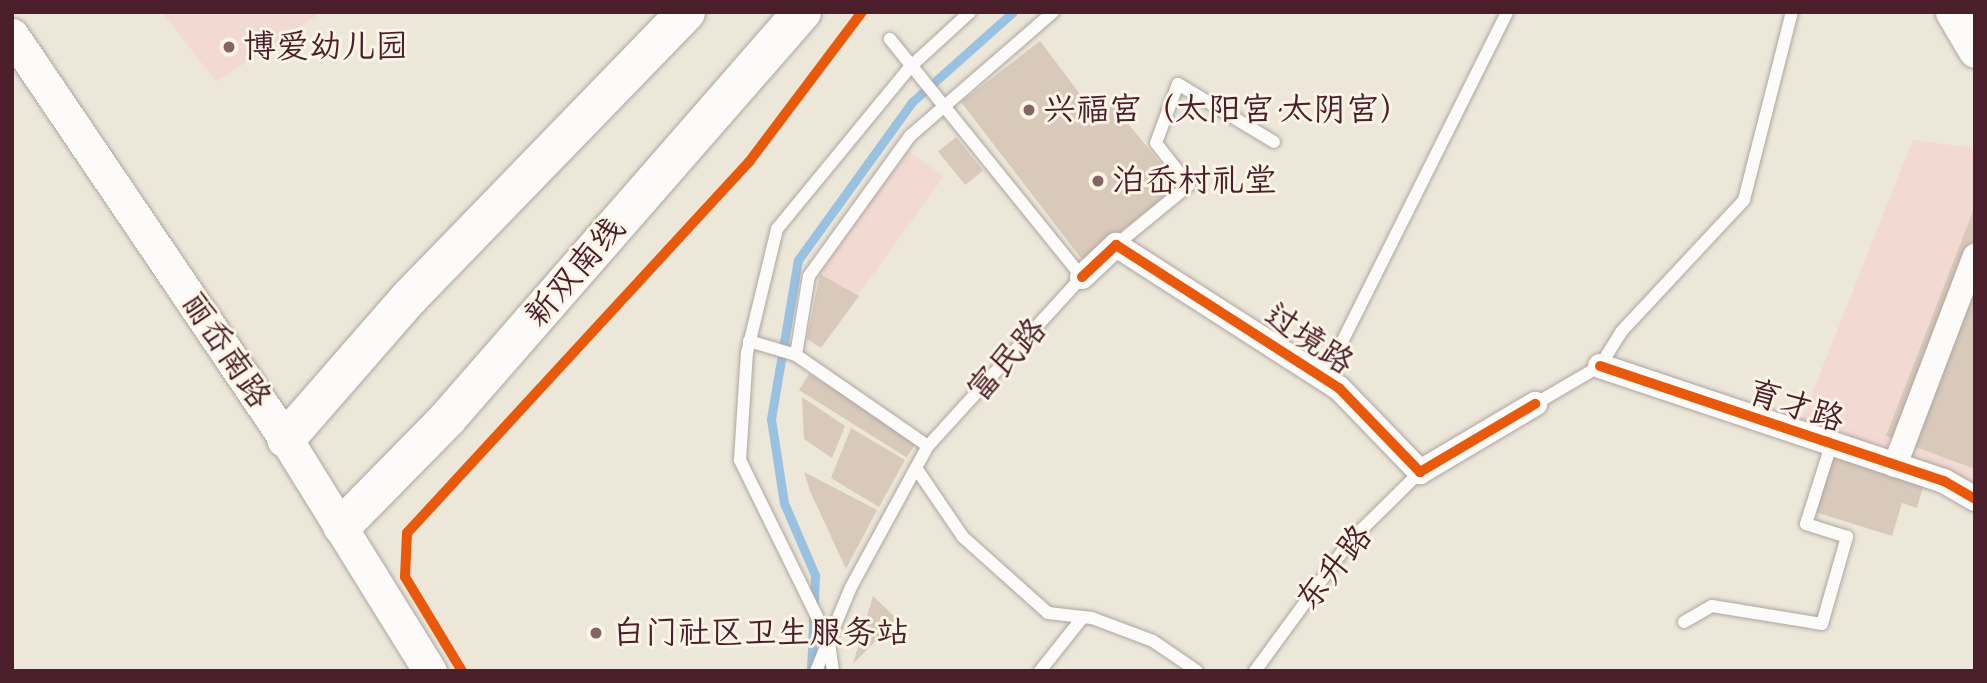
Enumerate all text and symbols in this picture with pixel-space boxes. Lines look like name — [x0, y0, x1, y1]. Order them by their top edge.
place label: 博爱幼儿园 — [243, 27, 408, 67]
marker: 博爱幼儿园 — [221, 39, 237, 55]
place label: 兴福宫（太阳宫·太阴宫） — [1043, 90, 1412, 130]
marker: 兴福宫（太阳宫·太阴宫） — [1021, 102, 1037, 118]
place label: 泊岙村礼堂 — [1112, 161, 1277, 201]
marker: 泊岙村礼堂 — [1090, 173, 1106, 189]
street label: 新双南线 — [517, 209, 633, 335]
street label: 丽岙南路 — [173, 284, 279, 416]
street label: 过境路 — [1257, 295, 1361, 383]
street label: 富民路 — [959, 310, 1055, 410]
street label: 育才路 — [1743, 372, 1849, 440]
street label: 东升路 — [1287, 517, 1381, 619]
place label: 白门社区卫生服务站 — [612, 613, 909, 653]
marker: 白门社区卫生服务站 — [586, 623, 606, 643]

